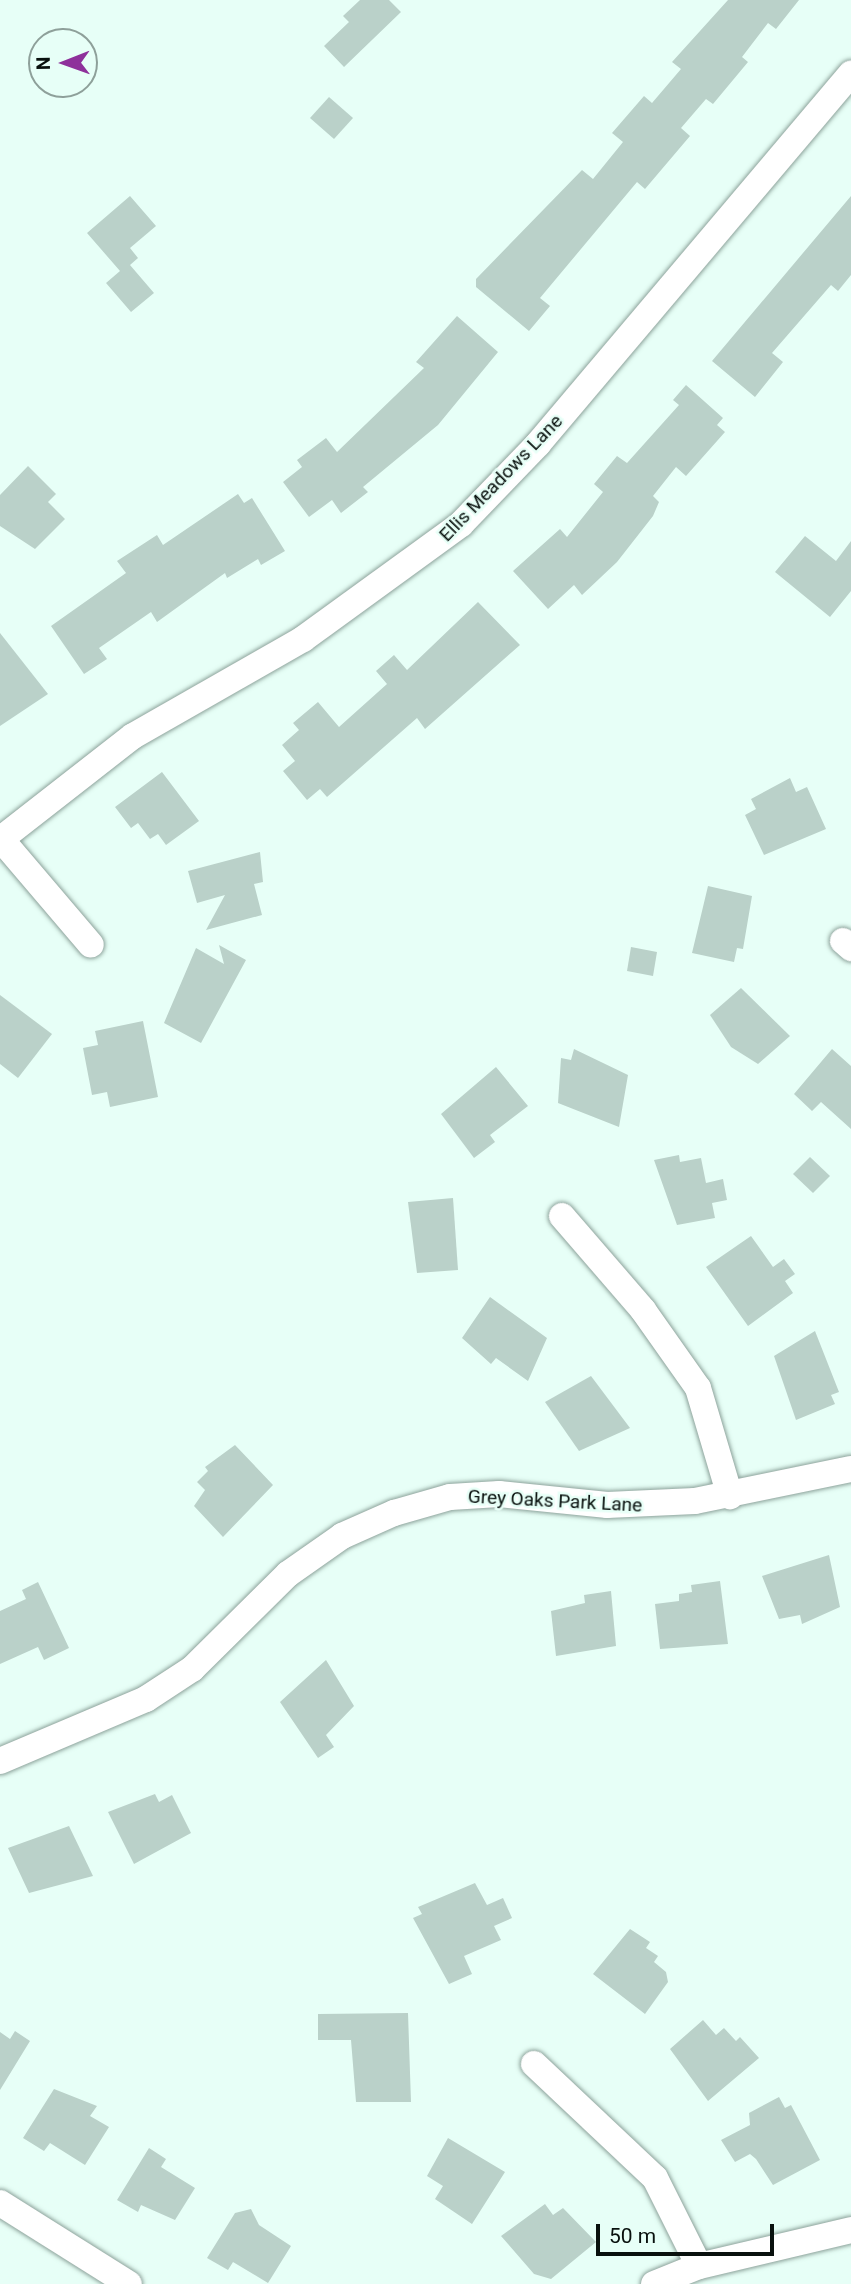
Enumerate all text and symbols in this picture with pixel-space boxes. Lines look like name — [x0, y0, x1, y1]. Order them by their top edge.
north arrow — [28, 28, 98, 98]
text: N — [32, 56, 55, 70]
street label: Ellis Meadows Lane — [435, 410, 567, 546]
street label: Grey Oaks Park Lane — [467, 1485, 643, 1517]
scale bar — [599, 2210, 778, 2254]
text: 50 m — [609, 2224, 656, 2248]

